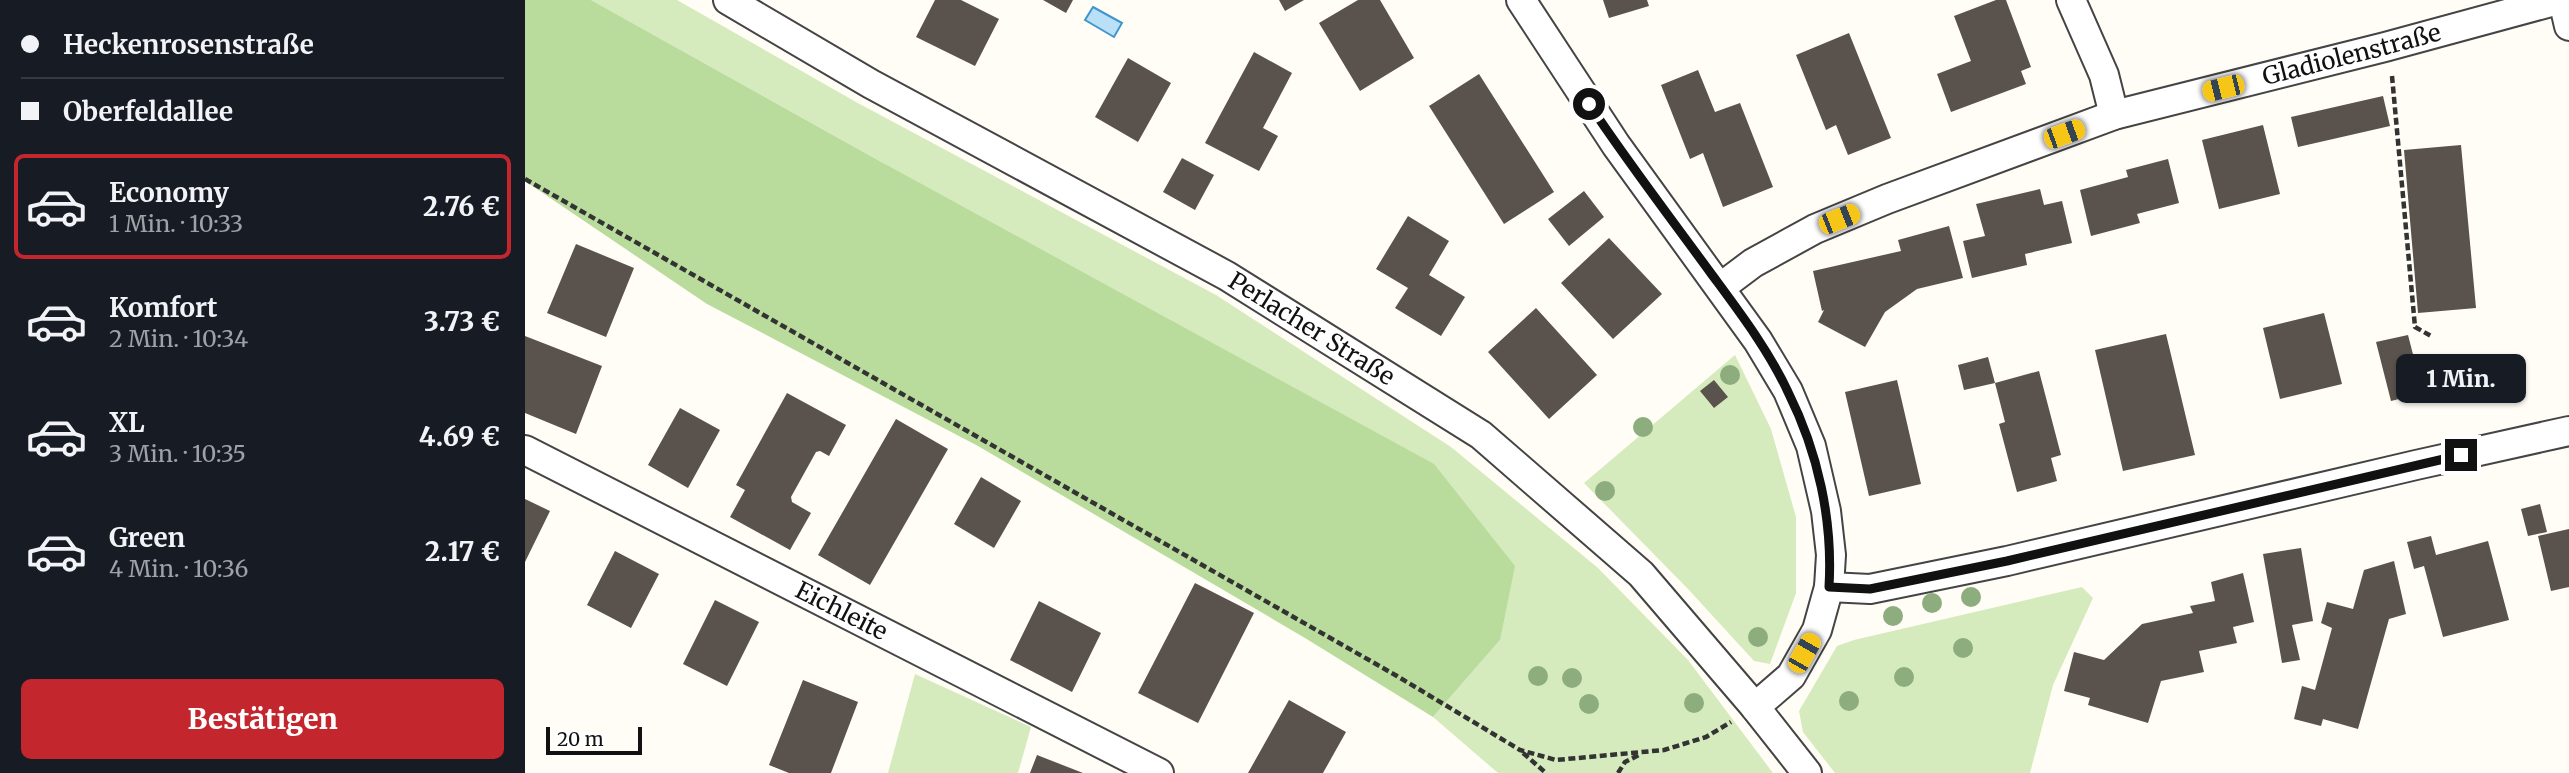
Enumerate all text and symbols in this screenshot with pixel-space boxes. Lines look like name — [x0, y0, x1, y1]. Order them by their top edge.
street label: Gladiolenstraße — [2259, 17, 2444, 92]
text: Heckenrosenstraße — [63, 28, 314, 61]
car — [2201, 73, 2246, 103]
route start — [1573, 88, 1605, 120]
text: Oberfeldallee — [63, 95, 233, 128]
car — [2041, 117, 2088, 151]
icon: car — [25, 175, 88, 238]
text: Economy — [109, 176, 229, 209]
text: 2.76 € — [423, 190, 500, 223]
car — [1816, 201, 1863, 237]
text: 1 Min. · 10:33 — [109, 209, 243, 238]
street label: Perlacher Straße — [1223, 265, 1401, 392]
icon: car — [25, 290, 88, 353]
text: Komfort — [109, 291, 218, 324]
text: 3.73 € — [424, 305, 500, 338]
text: 2 Min. · 10:34 — [109, 324, 248, 353]
callout: 1 Min. — [2396, 354, 2526, 402]
text: 1 Min. — [2426, 364, 2496, 393]
icon: car — [25, 405, 88, 468]
text: XL — [109, 406, 145, 439]
text: 4.69 € — [419, 420, 500, 453]
text: 3 Min. · 10:35 — [109, 439, 246, 468]
route end — [2445, 439, 2477, 471]
icon: car — [25, 520, 88, 583]
text: Green — [109, 521, 185, 554]
text: 2.17 € — [425, 535, 500, 568]
text: 4 Min. · 10:36 — [109, 554, 249, 583]
street label: Eichleite — [790, 574, 893, 647]
car — [1785, 630, 1824, 676]
button: Bestätigen — [21, 679, 504, 759]
scale bar — [546, 724, 642, 756]
text: 20 m — [557, 727, 604, 751]

